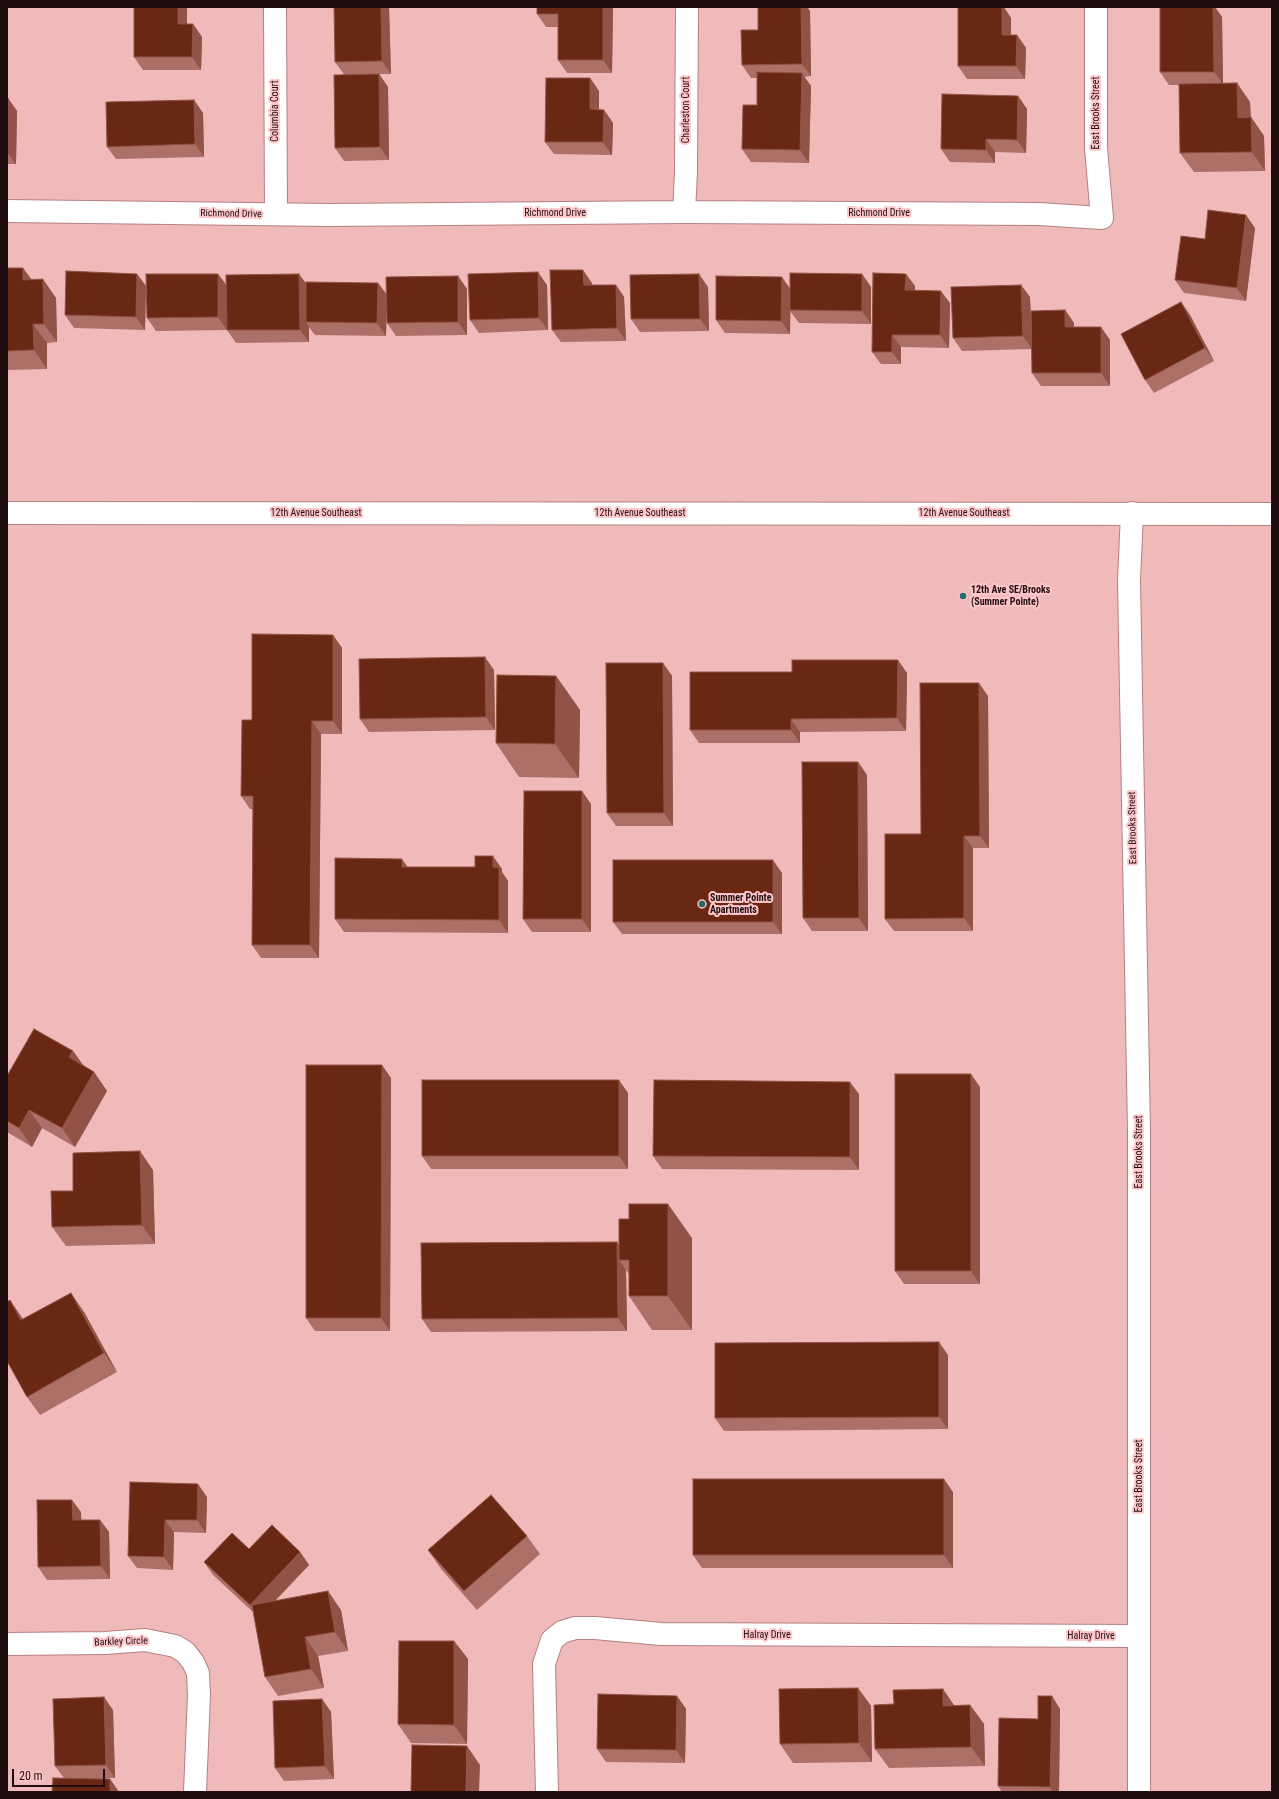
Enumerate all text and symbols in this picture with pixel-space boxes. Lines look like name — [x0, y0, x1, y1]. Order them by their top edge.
street label: Charleston Court — [680, 77, 692, 143]
street label: East Brooks Street — [1090, 77, 1102, 149]
street label: Columbia Court — [269, 80, 281, 142]
street label: Richmond Drive — [200, 207, 262, 221]
street label: Richmond Drive — [524, 207, 586, 219]
street label: Richmond Drive — [848, 207, 910, 219]
street label: 12th Avenue Southeast — [271, 507, 361, 519]
street label: 12th Avenue Southeast — [595, 507, 685, 519]
street label: 12th Avenue Southeast — [919, 507, 1009, 519]
place label: 12th Ave SE/Brooks (Summer Pointe) — [971, 584, 1050, 608]
marker: 12th Ave SE/Brooks (Summer Pointe) — [958, 591, 968, 601]
street label: East Brooks Street — [1126, 791, 1140, 865]
place label: Summer Pointe Apartments — [710, 892, 771, 916]
marker: Summer Pointe Apartments — [697, 899, 707, 909]
street label: East Brooks Street — [1133, 1116, 1145, 1188]
street label: East Brooks Street — [1133, 1440, 1145, 1512]
street label: Halray Drive — [743, 1629, 791, 1641]
street label: Halray Drive — [1067, 1630, 1115, 1642]
street label: Barkley Circle — [94, 1635, 148, 1649]
scale bar — [14, 1761, 107, 1787]
text: 20 m — [19, 1769, 43, 1783]

